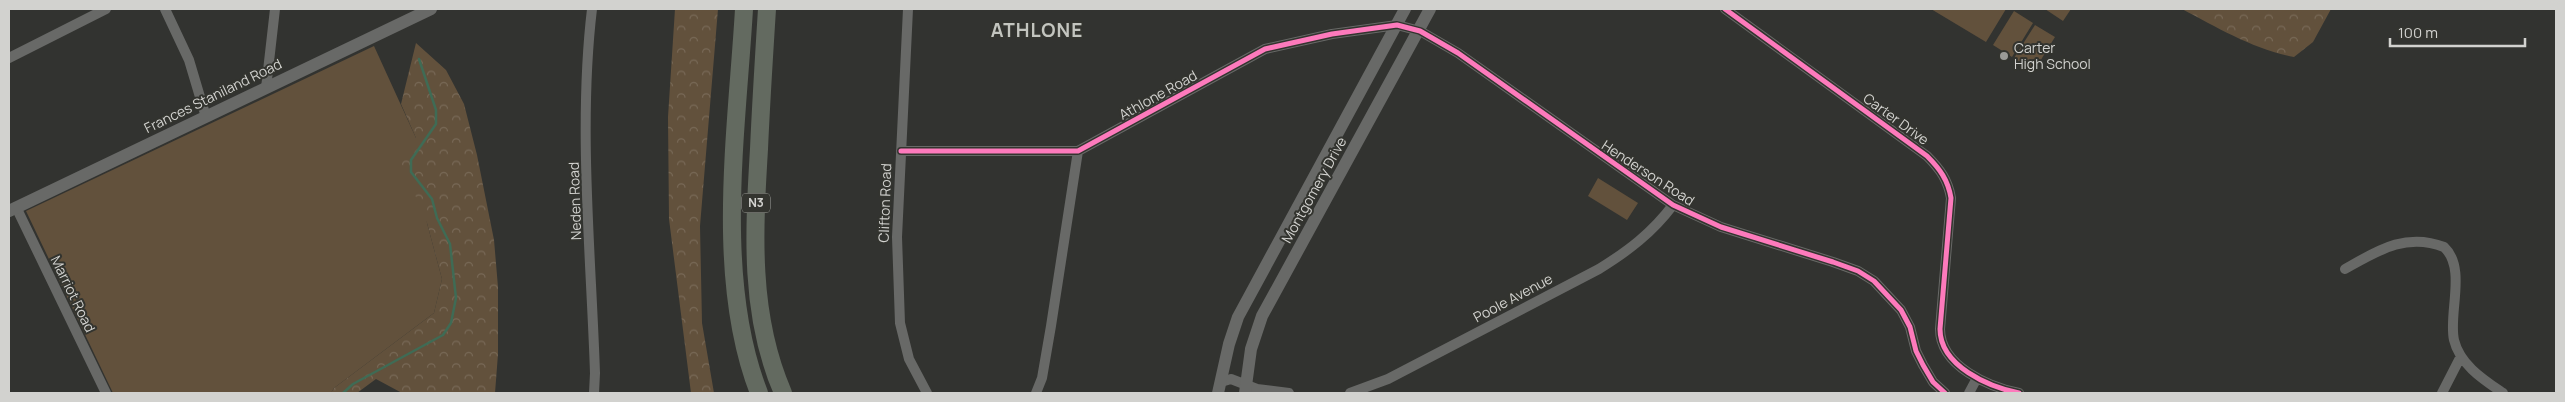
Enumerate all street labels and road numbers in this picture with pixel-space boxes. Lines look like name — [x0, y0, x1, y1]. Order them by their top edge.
street label: Frances Staniland Road — [141, 54, 285, 137]
street label: Athlone Road — [1115, 65, 1200, 124]
street label: Carter Drive — [1860, 88, 1933, 149]
street label: Montgomery Drive — [1277, 133, 1351, 246]
street label: Henderson Road — [1598, 135, 1698, 210]
street label: Neden Road — [564, 162, 585, 240]
street label: Clifton Road — [874, 163, 895, 243]
road number: N3 — [742, 194, 770, 212]
street label: Marriot Road — [47, 252, 100, 335]
street label: Poole Avenue — [1470, 269, 1556, 326]

